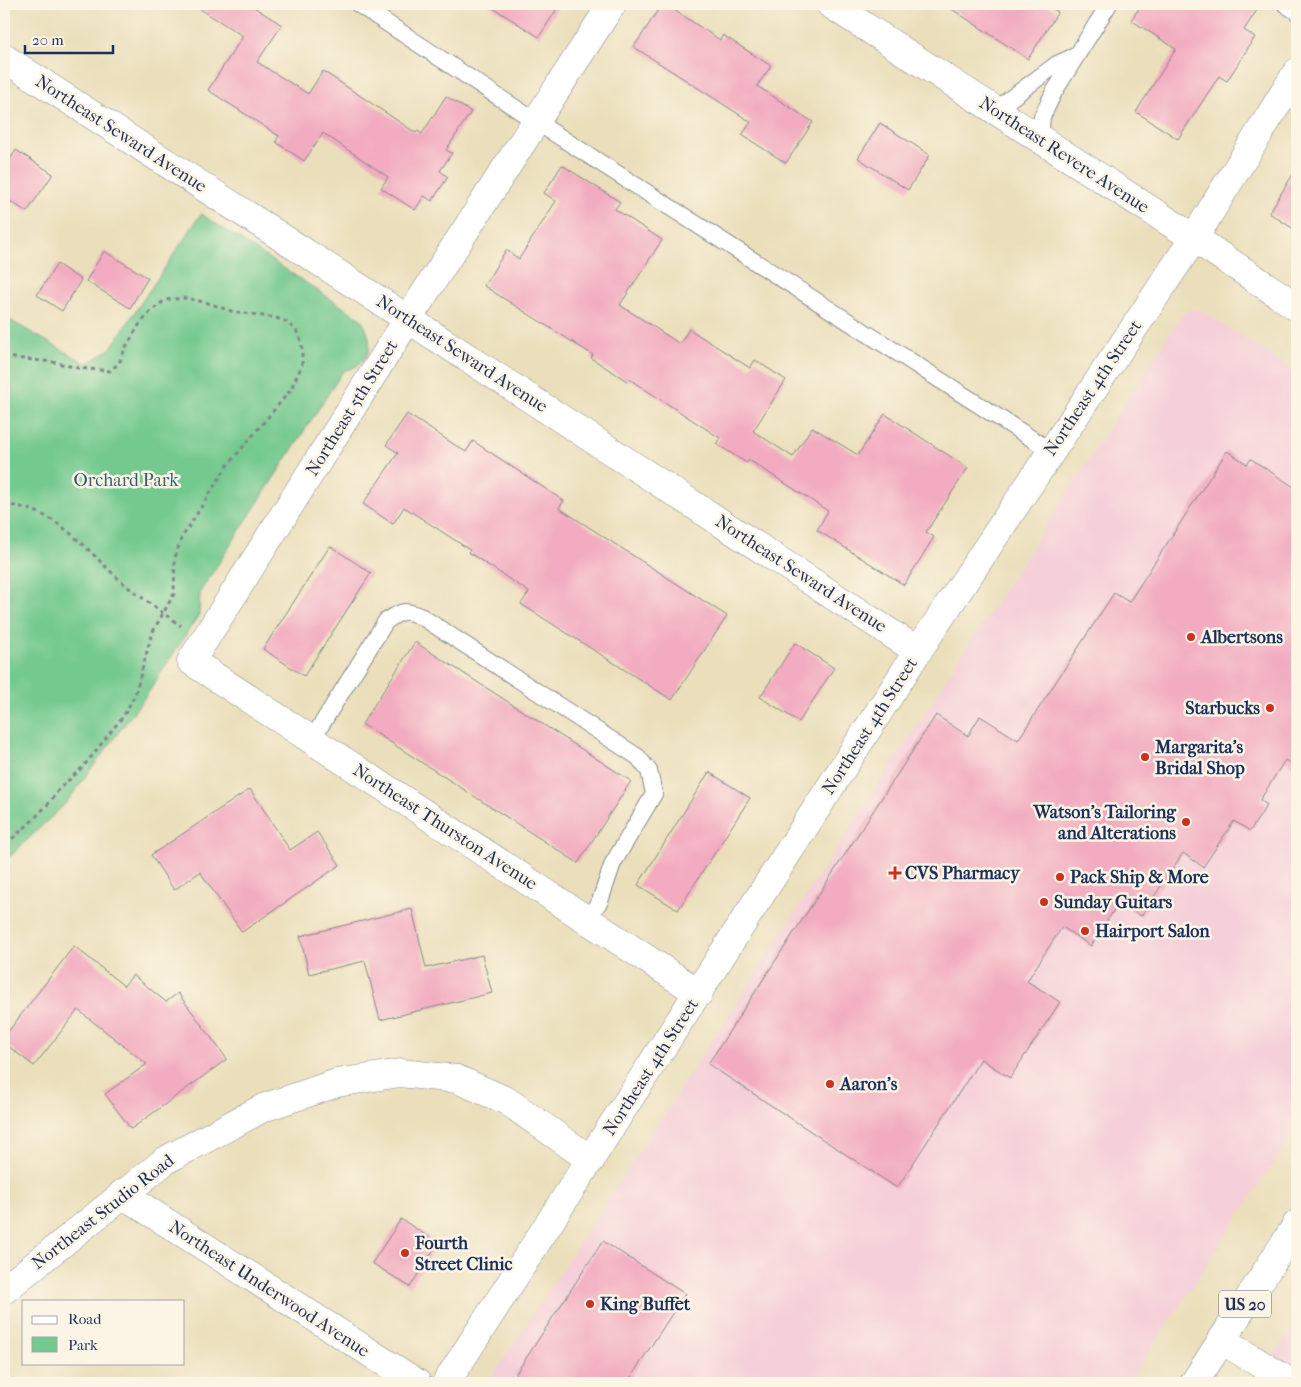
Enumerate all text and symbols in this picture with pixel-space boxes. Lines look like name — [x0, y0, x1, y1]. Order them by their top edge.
scale bar — [25, 22, 112, 54]
text: 20 m — [32, 31, 64, 49]
street label: Northeast Seward Avenue — [32, 71, 210, 197]
street label: Northeast Revere Avenue — [975, 92, 1153, 218]
street label: Northeast Seward Avenue — [373, 291, 551, 417]
street label: Northeast 4th Street — [1040, 316, 1147, 460]
street label: Northeast 5th Street — [302, 336, 403, 480]
park label: Orchard Park — [73, 470, 179, 491]
street label: Northeast Seward Avenue — [712, 511, 890, 637]
place label: Albertsons — [1200, 627, 1283, 648]
marker: Albertsons — [1185, 631, 1197, 643]
street label: Northeast 4th Street — [818, 653, 922, 798]
place label: Starbucks — [1185, 698, 1260, 719]
marker: Starbucks — [1264, 702, 1276, 714]
place label: Margarita’s Bridal Shop — [1154, 737, 1245, 779]
marker: Margarita’s Bridal Shop — [1139, 751, 1151, 763]
street label: Northeast Thurston Avenue — [349, 760, 541, 895]
place label: Watson’s Tailoring and Alterations — [1032, 802, 1177, 844]
marker: Watson’s Tailoring and Alterations — [1180, 816, 1192, 828]
place label: CVS Pharmacy — [905, 863, 1021, 884]
marker: CVS Pharmacy — [889, 867, 901, 879]
place label: Pack Ship & More — [1070, 867, 1209, 888]
marker: Pack Ship & More — [1054, 871, 1066, 883]
place label: Sunday Guitars — [1054, 892, 1173, 913]
marker: Sunday Guitars — [1038, 896, 1050, 908]
place label: Hairport Salon — [1095, 921, 1210, 942]
marker: Hairport Salon — [1079, 925, 1091, 937]
street label: Northeast 4th Street — [599, 994, 703, 1139]
place label: Aaron's — [839, 1074, 898, 1095]
marker: Aaron's — [824, 1078, 836, 1090]
street label: Northeast Studio Road — [28, 1150, 178, 1274]
street label: Northeast Underwood Avenue — [165, 1216, 373, 1362]
place label: Fourth Street Clinic — [414, 1233, 512, 1275]
marker: Fourth Street Clinic — [399, 1247, 411, 1259]
road number: US 20 — [1219, 1290, 1271, 1318]
place label: King Buffet — [600, 1294, 691, 1315]
marker: King Buffet — [584, 1298, 596, 1310]
legend — [22, 1300, 185, 1364]
text: Road — [68, 1310, 102, 1328]
text: Park — [68, 1336, 98, 1354]

